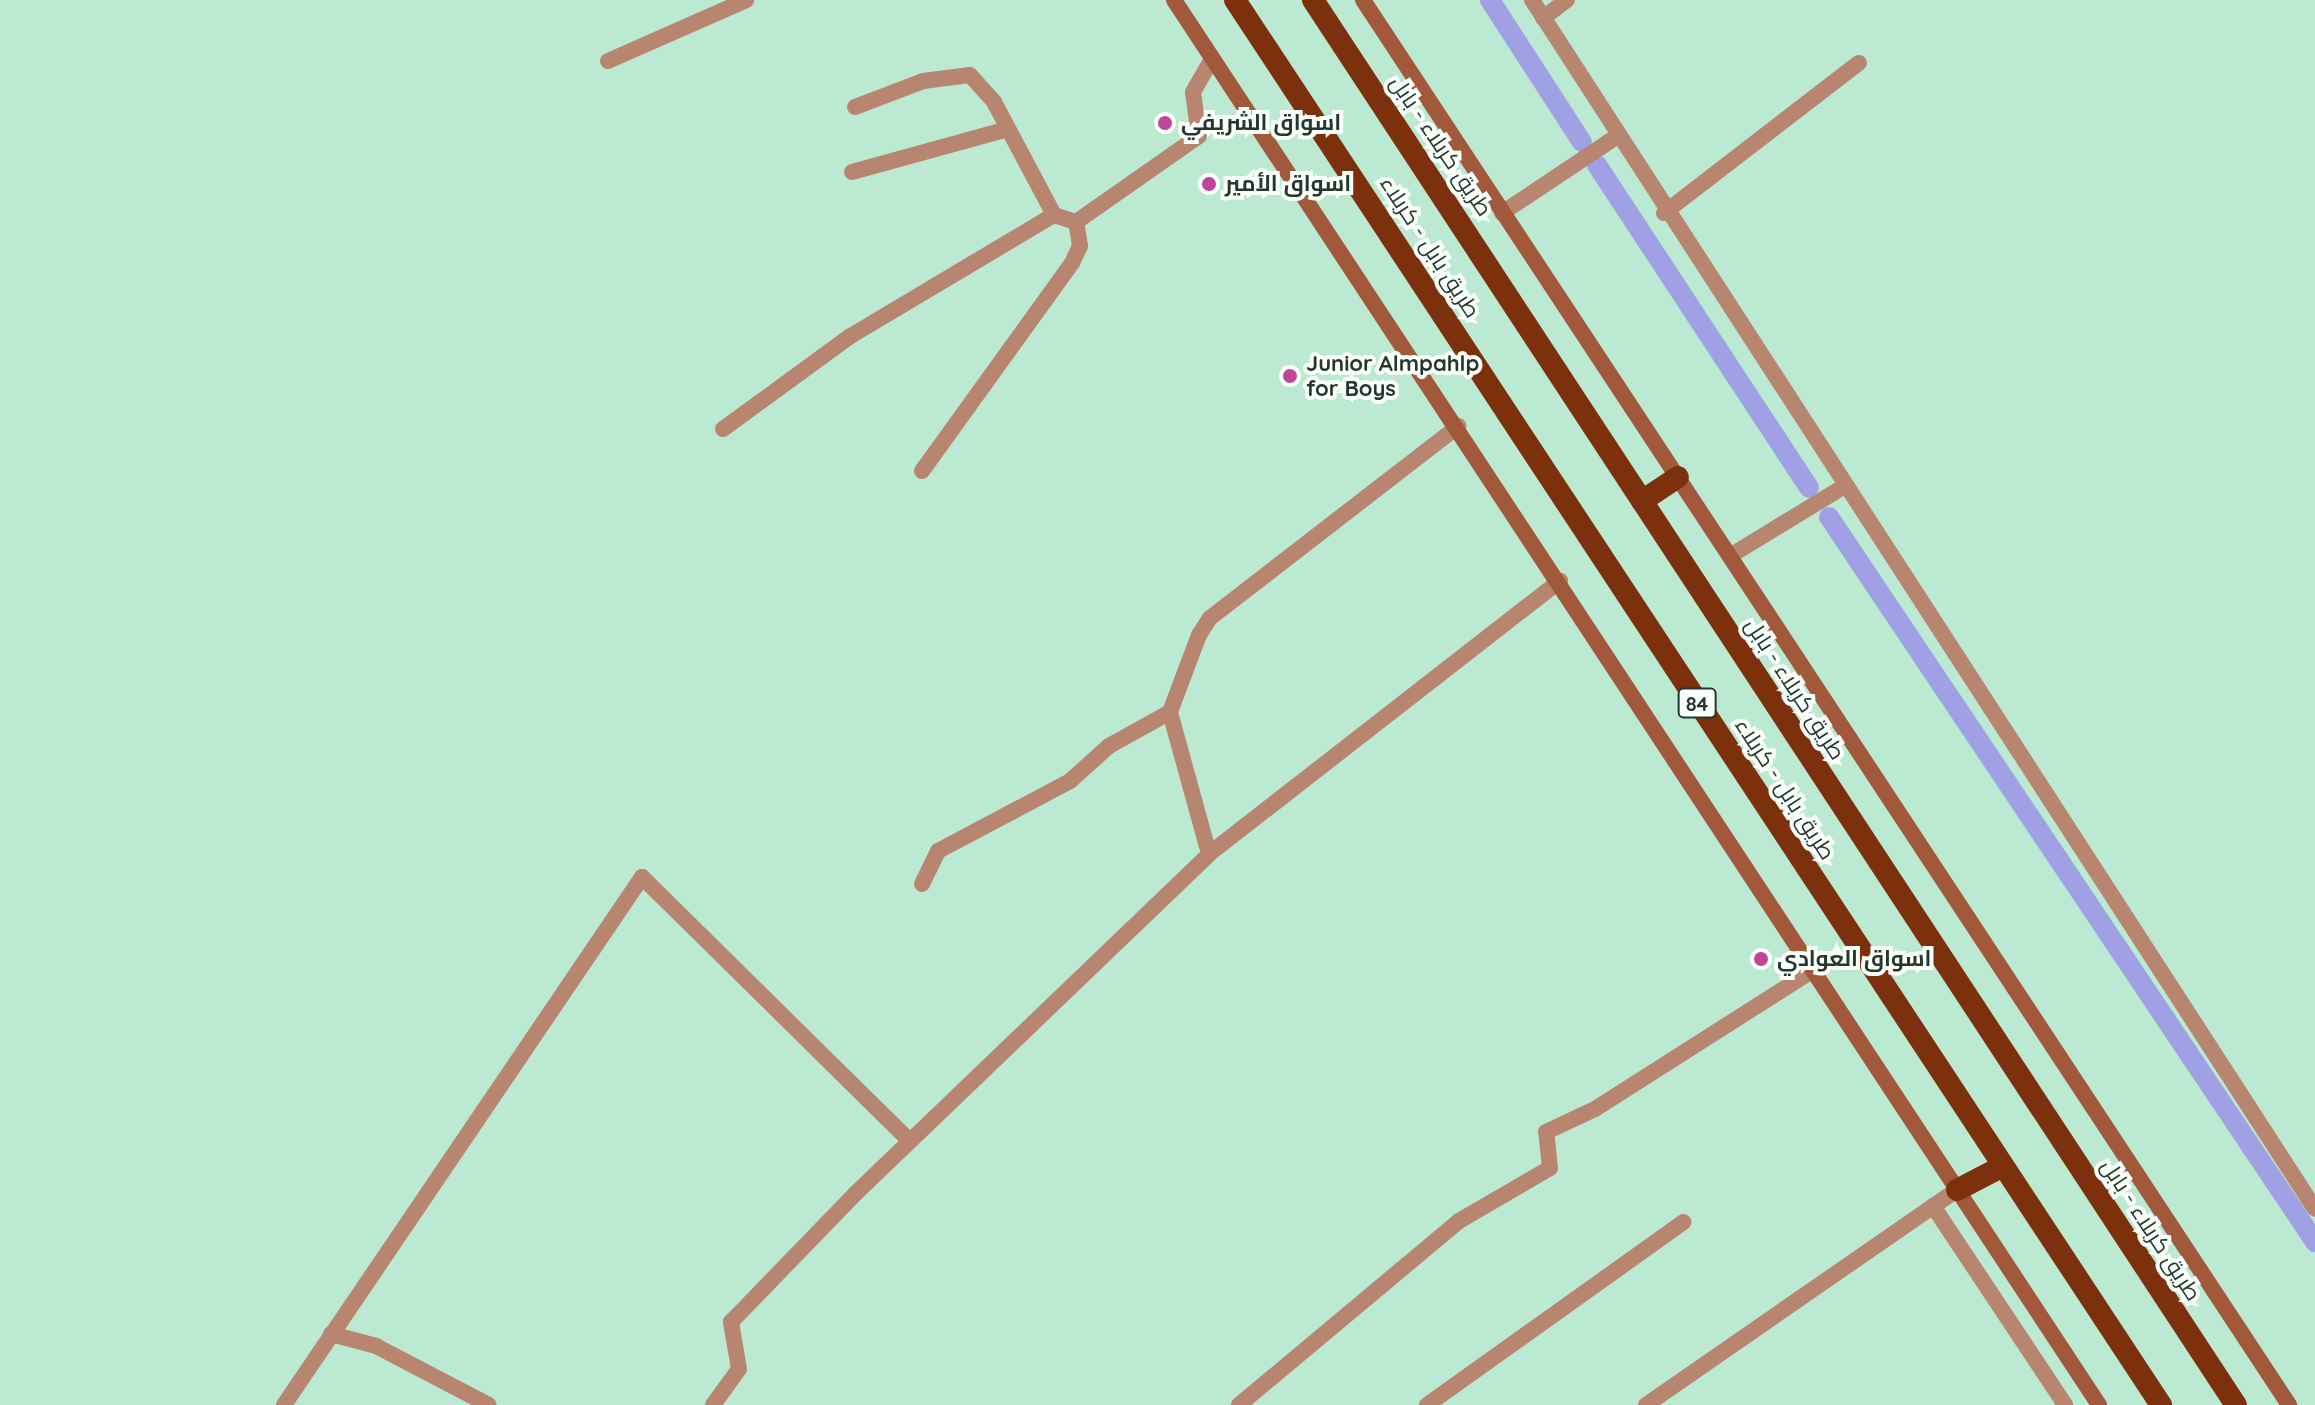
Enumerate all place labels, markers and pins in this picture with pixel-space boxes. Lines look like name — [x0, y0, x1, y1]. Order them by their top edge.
place label: اسواق الشريفي — [1181, 110, 1341, 136]
marker: اسواق الشريفي — [1156, 114, 1174, 132]
place label: اسواق الأمير — [1225, 171, 1351, 197]
marker: اسواق الأمير — [1200, 175, 1218, 193]
place label: Junior Almpahlp for Boys — [1306, 350, 1479, 402]
marker: Junior Almpahlp for Boys — [1281, 367, 1299, 385]
place label: اسواق العوادي — [1777, 946, 1931, 972]
marker: اسواق العوادي — [1752, 950, 1770, 968]

